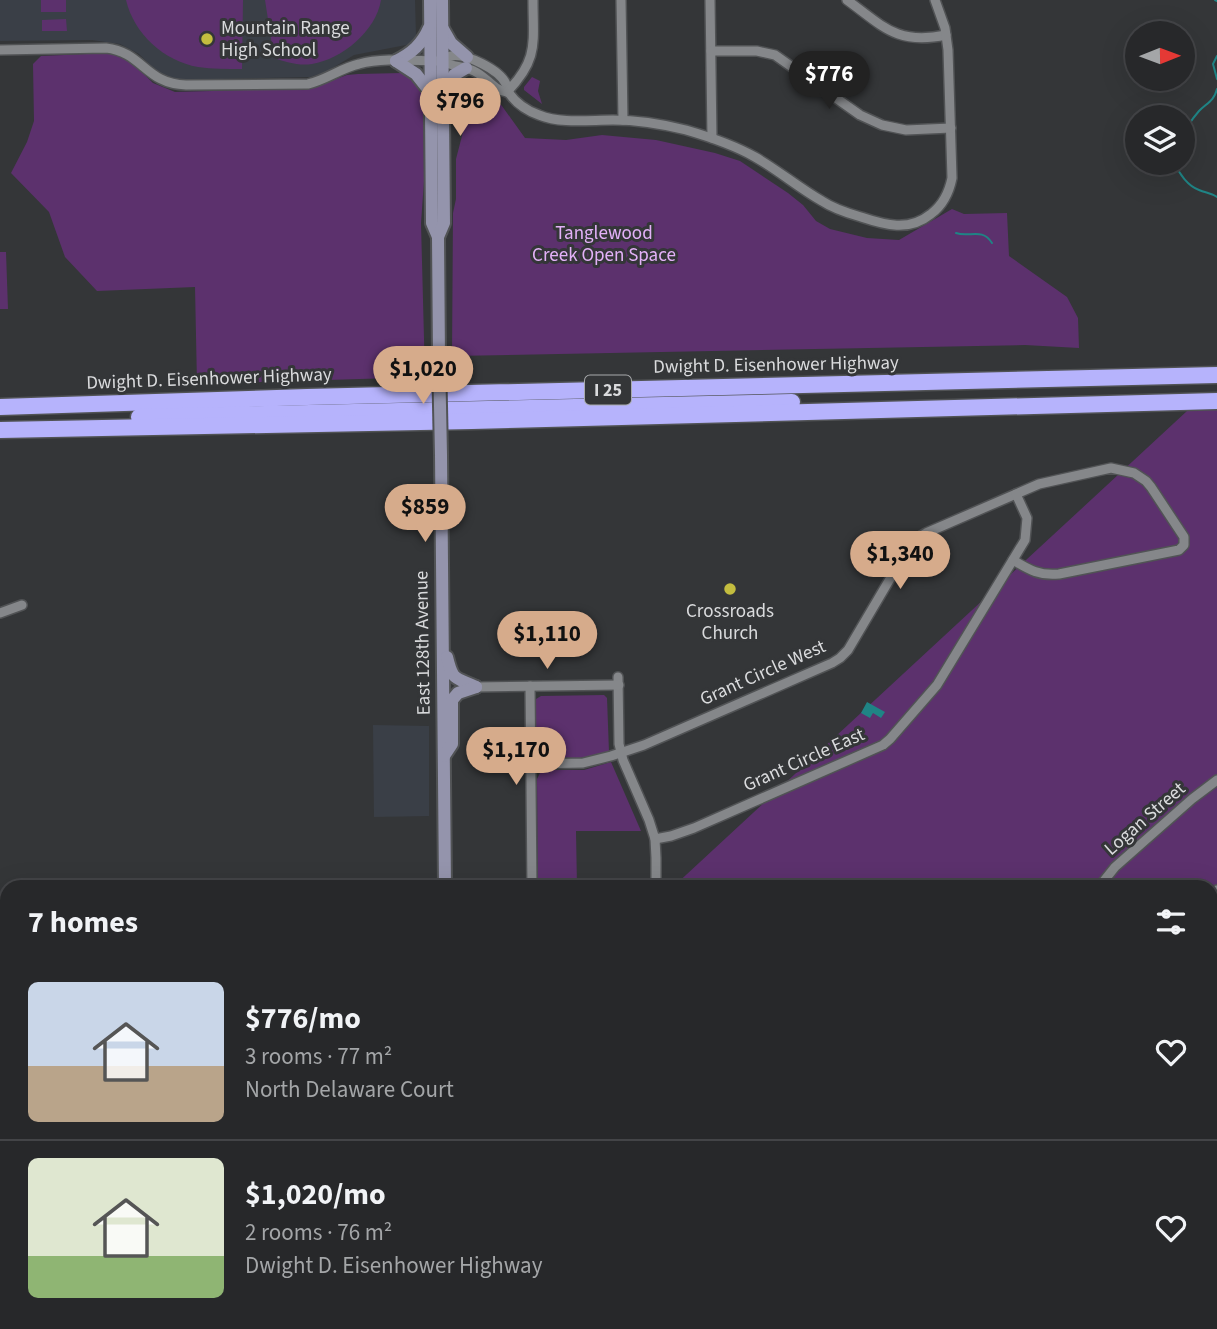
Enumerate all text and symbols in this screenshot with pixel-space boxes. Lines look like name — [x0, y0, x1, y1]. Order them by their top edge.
place label: Mountain Range High School — [221, 15, 350, 64]
north arrow — [1125, 21, 1195, 91]
map controls — [1125, 21, 1195, 175]
marker: Mountain Range High School — [199, 31, 215, 47]
pin: $776 — [788, 52, 870, 111]
text: $776 — [805, 57, 853, 90]
pin: $796 — [419, 78, 501, 138]
text: $796 — [436, 84, 484, 117]
button: layers — [1125, 105, 1195, 175]
park label: Tanglewood Creek Open Space — [532, 220, 676, 269]
pin: $1,020 — [366, 346, 480, 406]
street label: Dwight D. Eisenhower Highway — [653, 349, 899, 381]
text: $1,020 — [389, 352, 457, 385]
street label: Dwight D. Eisenhower Highway — [86, 361, 332, 397]
road number: I 25 — [585, 376, 631, 404]
pin: $859 — [384, 484, 466, 544]
text: $859 — [401, 490, 449, 523]
pin: $1,340 — [843, 532, 957, 591]
text: $1,340 — [866, 537, 934, 570]
street label: East 128th Avenue — [408, 570, 438, 716]
marker: Crossroads Church — [722, 581, 738, 597]
place label: Crossroads Church — [686, 598, 774, 647]
pin: $1,110 — [490, 612, 604, 671]
text: $1,110 — [513, 617, 581, 650]
street label: Grant Circle West — [696, 633, 831, 713]
street label: Grant Circle East — [739, 721, 870, 799]
pin: $1,170 — [459, 728, 573, 787]
text: $1,170 — [482, 733, 550, 766]
street label: Logan Street — [1098, 776, 1192, 862]
text: 7 homes — [28, 901, 138, 944]
icon: filters — [1152, 903, 1190, 941]
text: $776/mo — [245, 997, 361, 1040]
icon: home — [84, 1010, 168, 1094]
icon: heart — [1152, 1033, 1190, 1071]
text: 3 rooms · 77 m² — [245, 1040, 392, 1073]
text: North Delaware Court — [245, 1073, 454, 1106]
text: $1,020/mo — [245, 1173, 386, 1216]
icon: home — [84, 1186, 168, 1270]
icon: heart — [1152, 1209, 1190, 1247]
text: 2 rooms · 76 m² — [245, 1216, 392, 1249]
text: Dwight D. Eisenhower Highway — [245, 1249, 542, 1282]

